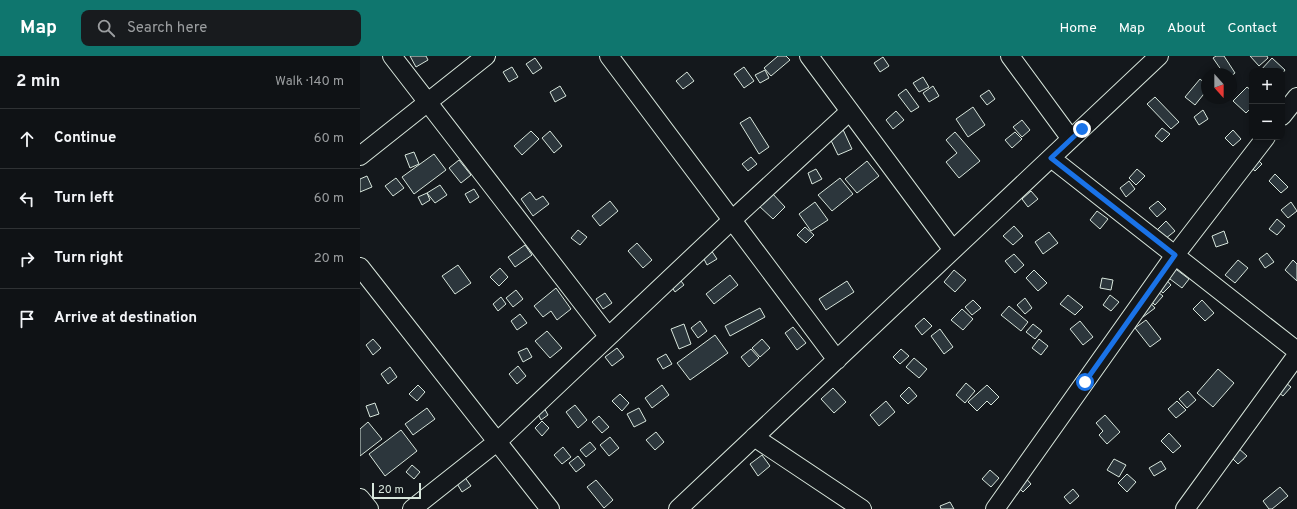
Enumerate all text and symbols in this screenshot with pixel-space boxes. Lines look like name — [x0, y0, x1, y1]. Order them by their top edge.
search box — [81, 10, 361, 46]
text: Map — [20, 16, 57, 40]
icon: search — [95, 17, 117, 39]
text: Search here — [127, 19, 207, 38]
text: Home — [1060, 20, 1097, 37]
text: Map — [1119, 20, 1145, 37]
text: About — [1167, 20, 1206, 37]
text: Contact — [1228, 20, 1277, 37]
north arrow — [1201, 68, 1237, 104]
map controls — [1249, 68, 1285, 140]
button: + — [1249, 68, 1285, 104]
text: 2 min — [16, 71, 60, 93]
text: Walk · 140 m — [275, 74, 344, 90]
button: − — [1249, 104, 1285, 140]
route end — [1073, 120, 1091, 138]
icon: ahead — [16, 128, 38, 150]
text: Continue — [54, 129, 116, 148]
text: 60 m — [314, 131, 344, 147]
icon: left — [16, 188, 38, 210]
text: Turn left — [54, 189, 114, 208]
text: 60 m — [314, 191, 344, 207]
icon: right — [16, 248, 38, 270]
text: Turn right — [54, 249, 123, 268]
text: 20 m — [314, 251, 344, 267]
icon: arrive — [16, 308, 38, 330]
text: Arrive at destination — [54, 309, 197, 328]
route start — [1076, 373, 1094, 391]
scale bar — [372, 481, 421, 500]
text: 20 m — [378, 483, 404, 497]

